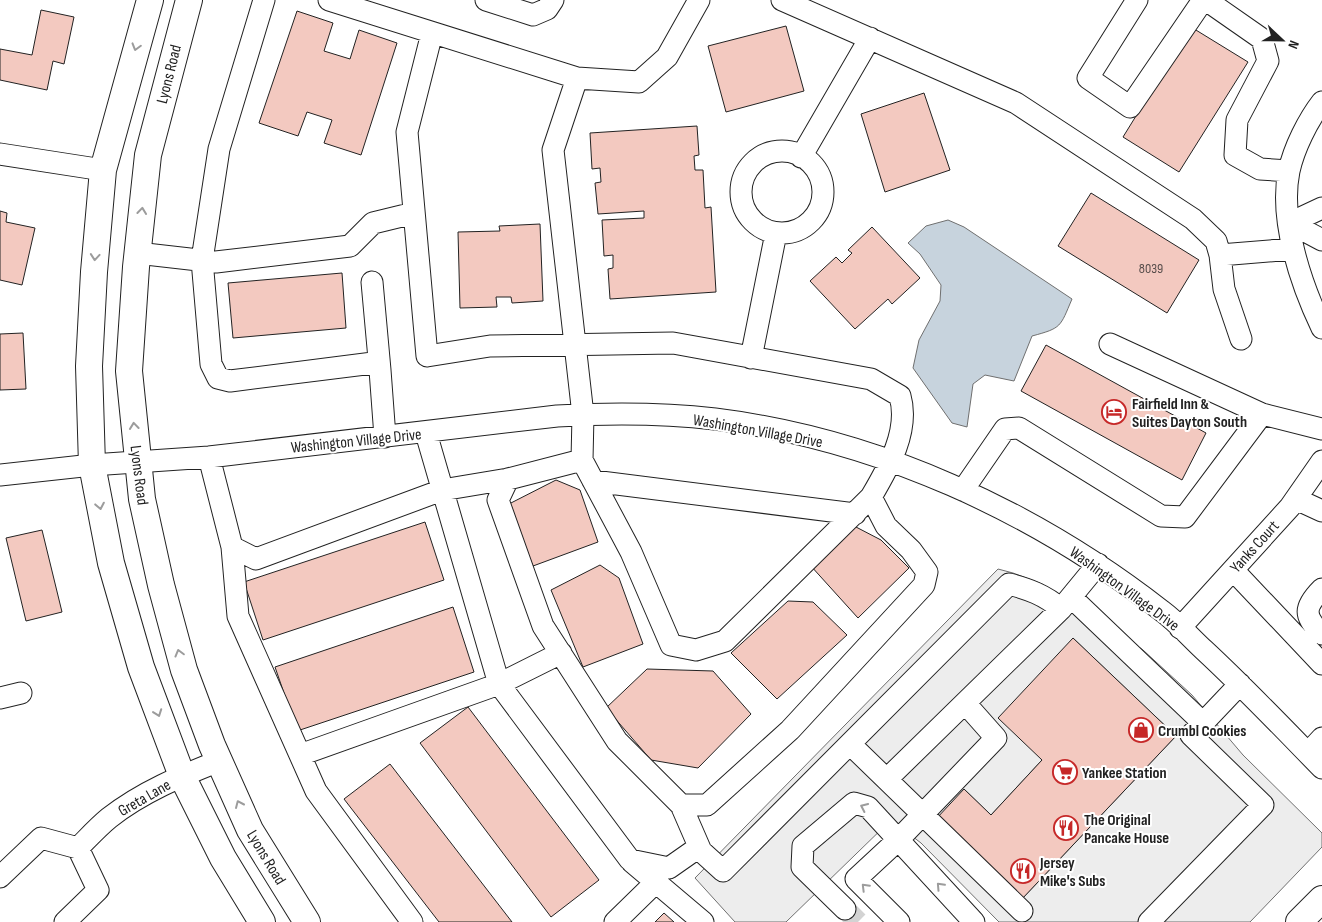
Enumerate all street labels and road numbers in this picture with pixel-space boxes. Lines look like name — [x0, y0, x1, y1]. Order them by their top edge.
street label: Lyons Road — [153, 43, 186, 106]
street label: Washington Village Drive — [691, 411, 824, 452]
street label: Washington Village Drive — [290, 425, 422, 458]
street label: Lyons Road — [125, 444, 152, 506]
street label: Yanks Court — [1227, 517, 1284, 577]
street label: Washington Village Drive — [1065, 543, 1183, 635]
street label: Greta Lane — [115, 776, 174, 821]
street label: Lyons Road — [242, 827, 289, 888]

